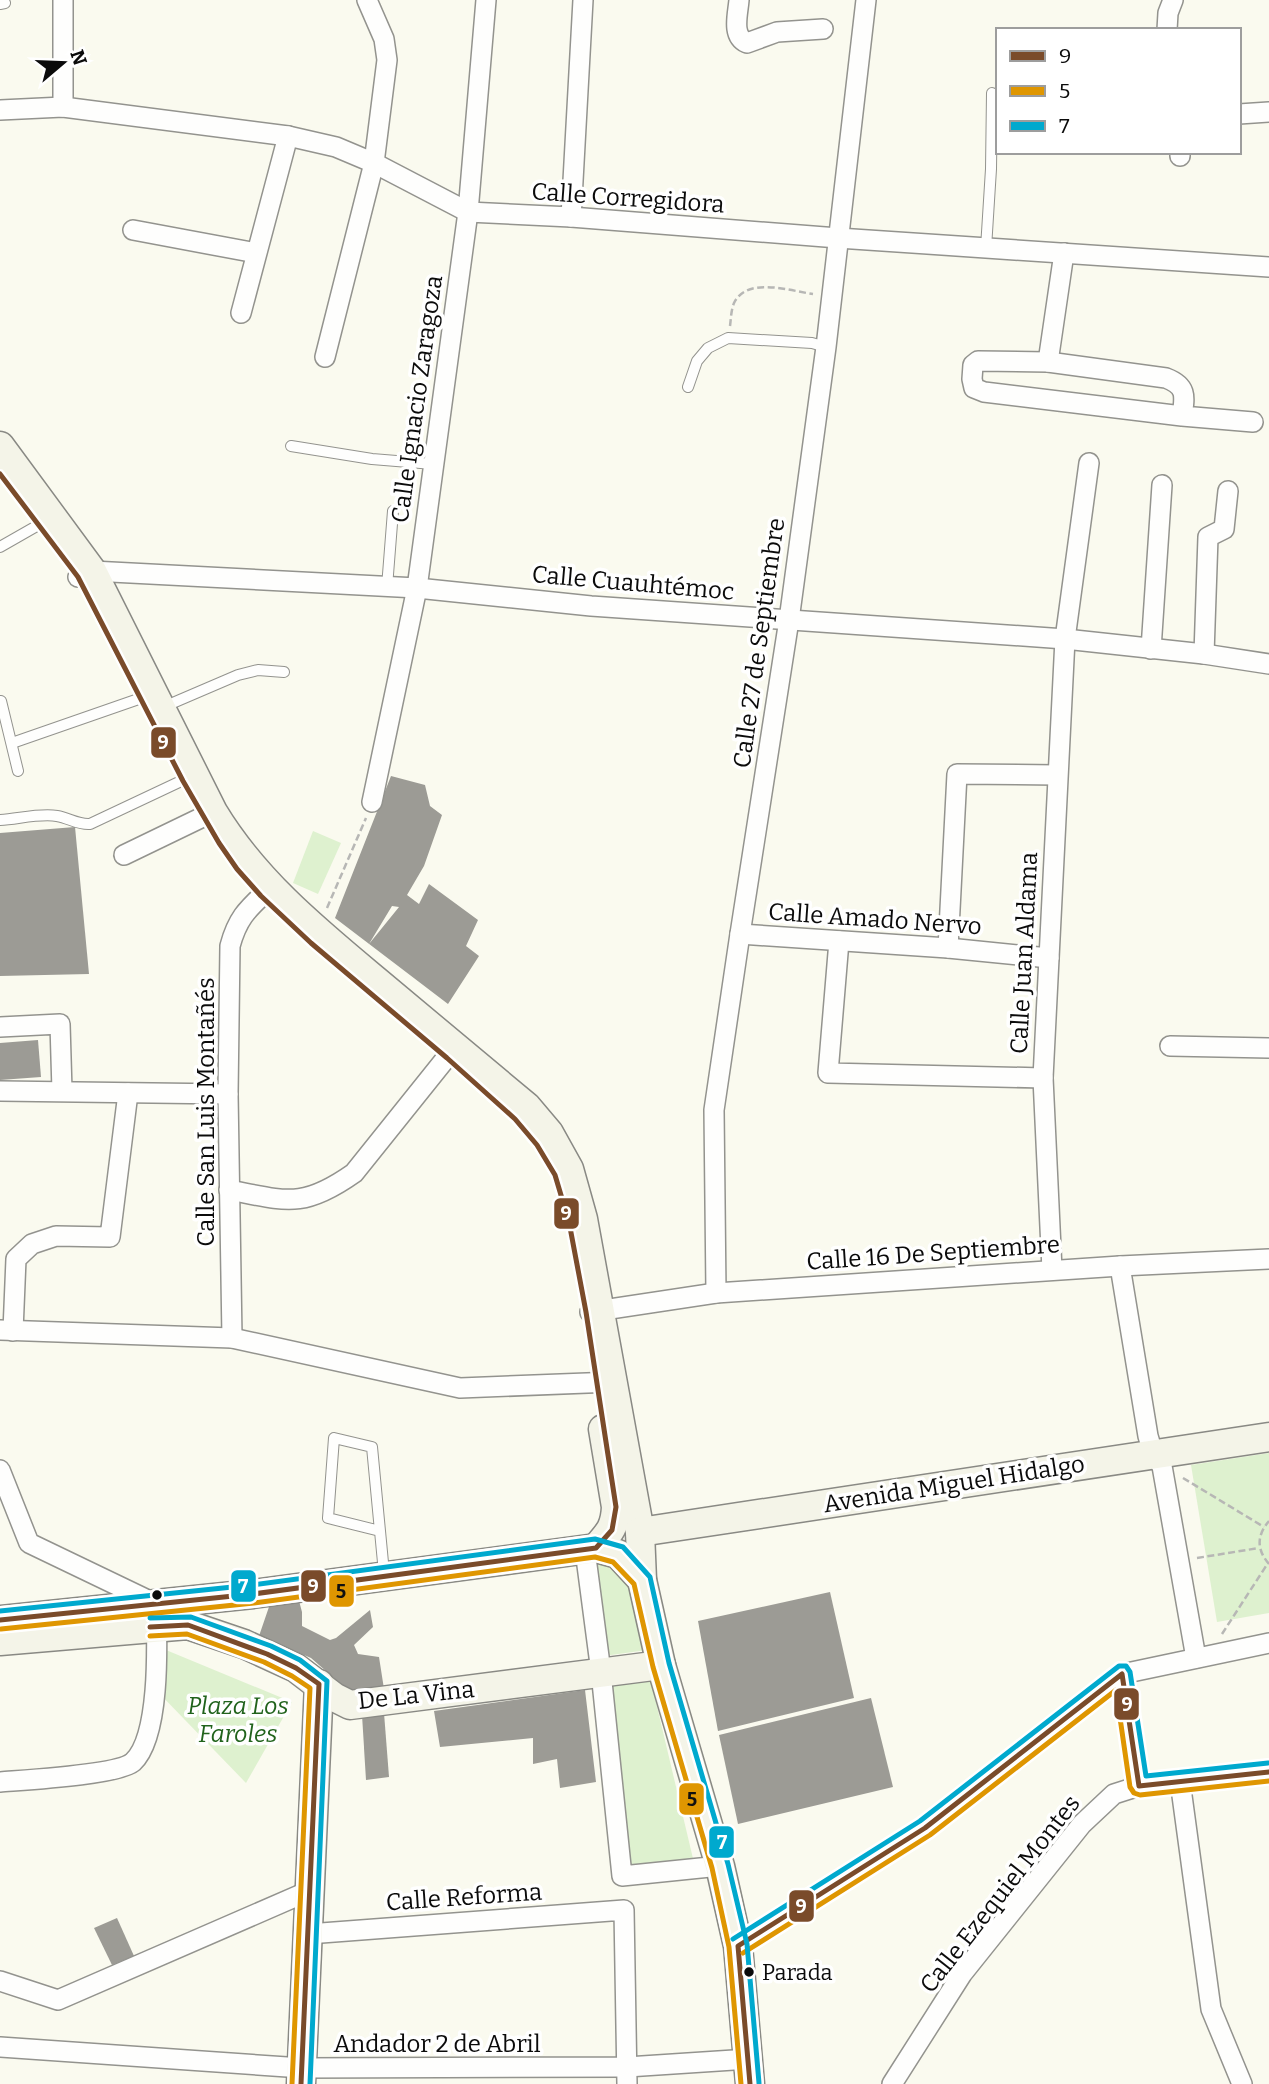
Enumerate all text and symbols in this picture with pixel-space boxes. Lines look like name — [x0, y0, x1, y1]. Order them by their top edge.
north arrow — [28, 28, 98, 98]
legend — [996, 28, 1241, 154]
text: 9 — [1059, 43, 1071, 69]
text: N — [65, 47, 92, 69]
text: 5 — [1059, 78, 1070, 104]
text: 7 — [1059, 113, 1070, 139]
street label: Calle Corregidora — [531, 177, 725, 219]
street label: Calle Ignacio Zaragoza — [386, 273, 448, 525]
street label: Calle 27 de Septiembre — [728, 516, 790, 770]
street label: Calle Cuauhtémoc — [531, 560, 735, 606]
line badge: 9 — [150, 726, 177, 759]
text: 9 — [157, 731, 169, 754]
street label: Calle Juan Aldama — [1005, 851, 1043, 1055]
street label: Calle Amado Nervo — [767, 898, 983, 940]
street label: Calle San Luis Montañés — [192, 977, 220, 1247]
line badge: 9 — [553, 1197, 580, 1230]
text: 9 — [560, 1202, 572, 1225]
street label: Calle 16 De Septiembre — [805, 1230, 1061, 1276]
street label: Avenida Miguel Hidalgo — [821, 1450, 1087, 1518]
line badge: 7 — [230, 1569, 257, 1603]
line badge: 9 — [300, 1569, 327, 1603]
line badge: 5 — [328, 1574, 355, 1608]
text: 7 — [238, 1575, 248, 1598]
text: 9 — [307, 1575, 319, 1598]
text: 5 — [336, 1580, 346, 1603]
unlabelled marker — [150, 1588, 164, 1602]
street label: De La Vina — [356, 1675, 476, 1715]
line badge: 9 — [1113, 1687, 1140, 1721]
park label: Plaza Los Faroles — [187, 1692, 289, 1748]
text: 9 — [1121, 1693, 1133, 1716]
line badge: 5 — [678, 1782, 705, 1816]
text: 5 — [687, 1788, 697, 1811]
street label: Calle Ezequiel Montes — [914, 1790, 1086, 1998]
line badge: 7 — [708, 1825, 735, 1859]
text: 7 — [717, 1831, 727, 1854]
street label: Calle Reforma — [385, 1878, 543, 1916]
line badge: 9 — [788, 1889, 815, 1923]
text: 9 — [795, 1895, 807, 1918]
place label: Parada — [762, 1959, 832, 1986]
marker: Parada — [742, 1965, 756, 1979]
street label: Andador 2 de Abril — [333, 2030, 541, 2058]

